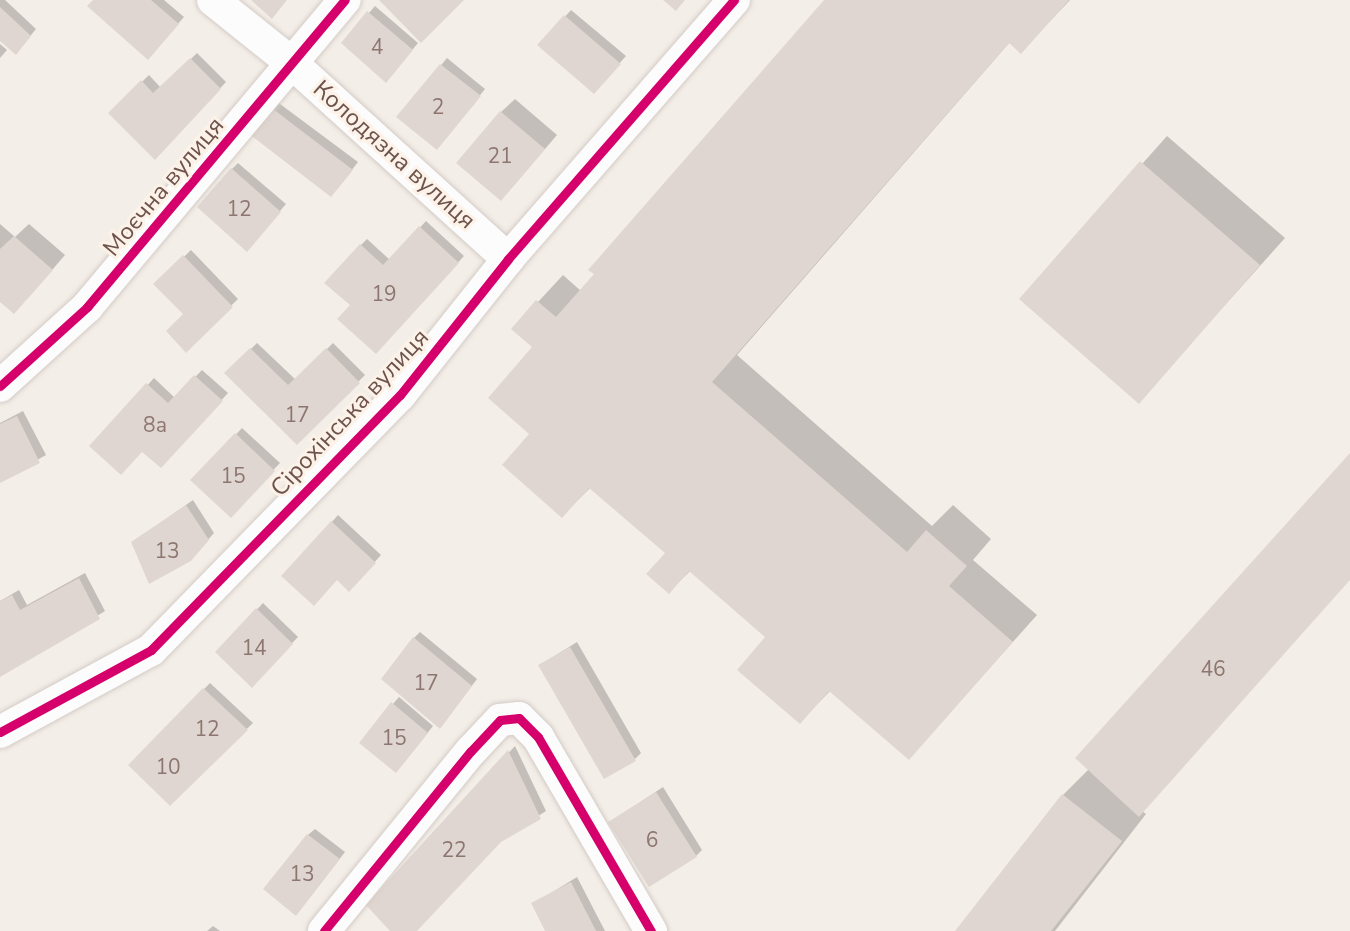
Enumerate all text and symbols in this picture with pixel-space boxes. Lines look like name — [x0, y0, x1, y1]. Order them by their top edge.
house number: 4 — [371, 34, 383, 60]
street label: Колодязна вулиця — [307, 75, 481, 235]
house number: 2 — [432, 94, 444, 120]
street label: Моєчна вулиця — [98, 112, 230, 262]
house number: 21 — [487, 143, 513, 169]
house number: 12 — [226, 196, 252, 222]
house number: 19 — [371, 281, 397, 307]
street label: Сірохінська вулиця — [265, 323, 435, 503]
house number: 17 — [284, 402, 310, 428]
house number: 8а — [143, 412, 167, 438]
house number: 15 — [220, 463, 246, 489]
house number: 13 — [154, 538, 180, 564]
house number: 14 — [241, 635, 267, 661]
house number: 46 — [1200, 656, 1226, 682]
house number: 17 — [413, 670, 439, 696]
house number: 12 — [194, 716, 220, 742]
house number: 15 — [381, 725, 407, 751]
house number: 10 — [155, 754, 181, 780]
house number: 6 — [646, 827, 658, 853]
house number: 22 — [441, 837, 467, 863]
house number: 13 — [289, 861, 315, 887]

